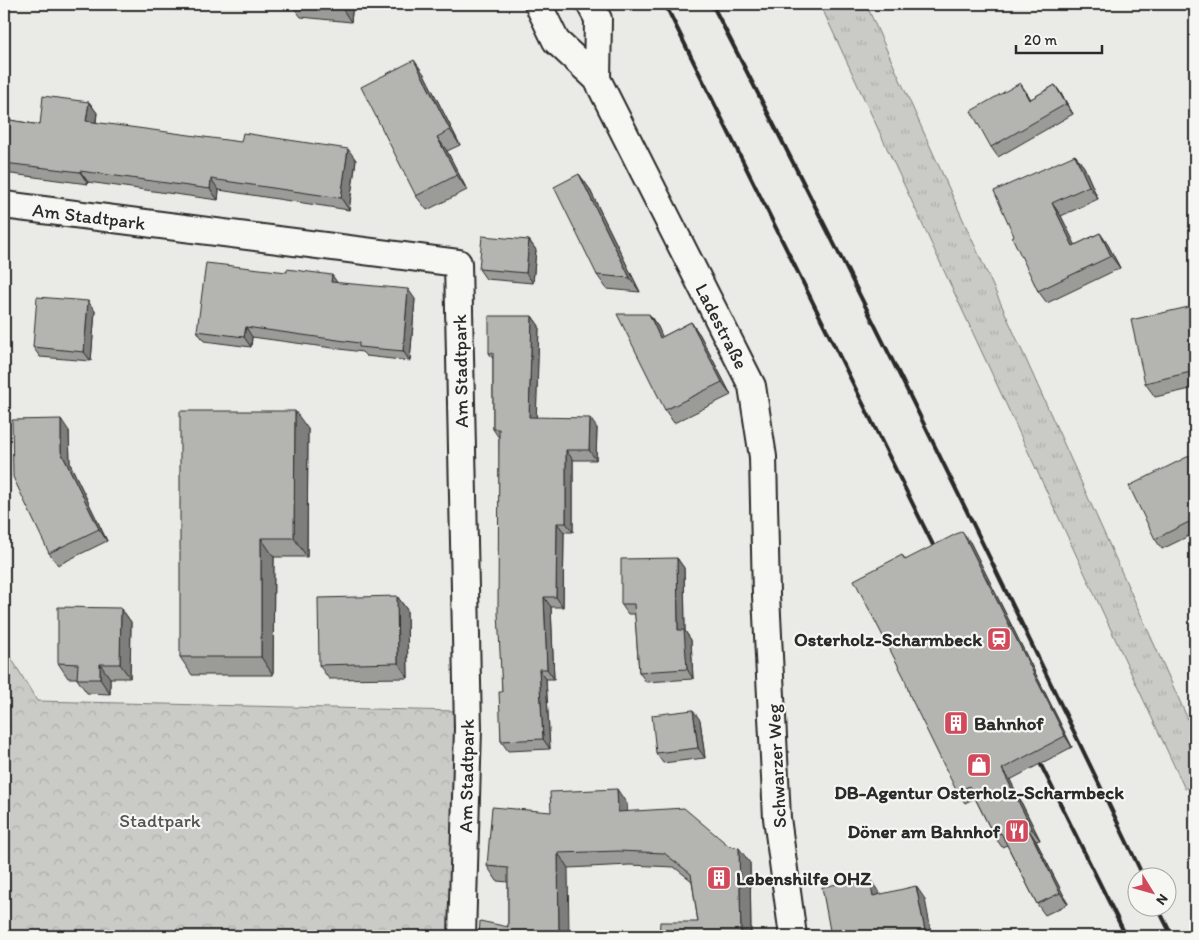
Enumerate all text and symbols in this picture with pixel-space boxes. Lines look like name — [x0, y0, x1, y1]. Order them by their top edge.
scale bar — [1016, 22, 1103, 54]
text: 20 m — [1024, 31, 1058, 49]
street label: Am Stadtpark — [31, 198, 147, 235]
street label: Ladestraße — [690, 280, 753, 373]
street label: Am Stadtpark — [448, 314, 473, 428]
station icon: Osterholz-Scharmbeck — [986, 626, 1012, 652]
place label: Osterholz-Scharmbeck — [794, 628, 982, 651]
street label: Schwarzer Weg — [762, 703, 791, 829]
building icon: Bahnhof — [943, 710, 969, 736]
place label: Bahnhof — [974, 712, 1044, 735]
street label: Am Stadtpark — [454, 719, 479, 833]
shop icon: DB-Agentur Osterholz-Scharmbeck — [966, 752, 992, 778]
place label: DB-Agentur Osterholz-Scharmbeck — [834, 781, 1124, 804]
park label: Stadtpark — [119, 809, 201, 832]
restaurant icon: Döner am Bahnhof — [1004, 818, 1030, 844]
place label: Döner am Bahnhof — [847, 820, 1001, 843]
building icon: Lebenshilfe OHZ — [706, 865, 732, 891]
place label: Lebenshilfe OHZ — [736, 867, 871, 890]
north arrow — [1126, 868, 1176, 918]
text: N — [1152, 891, 1172, 908]

